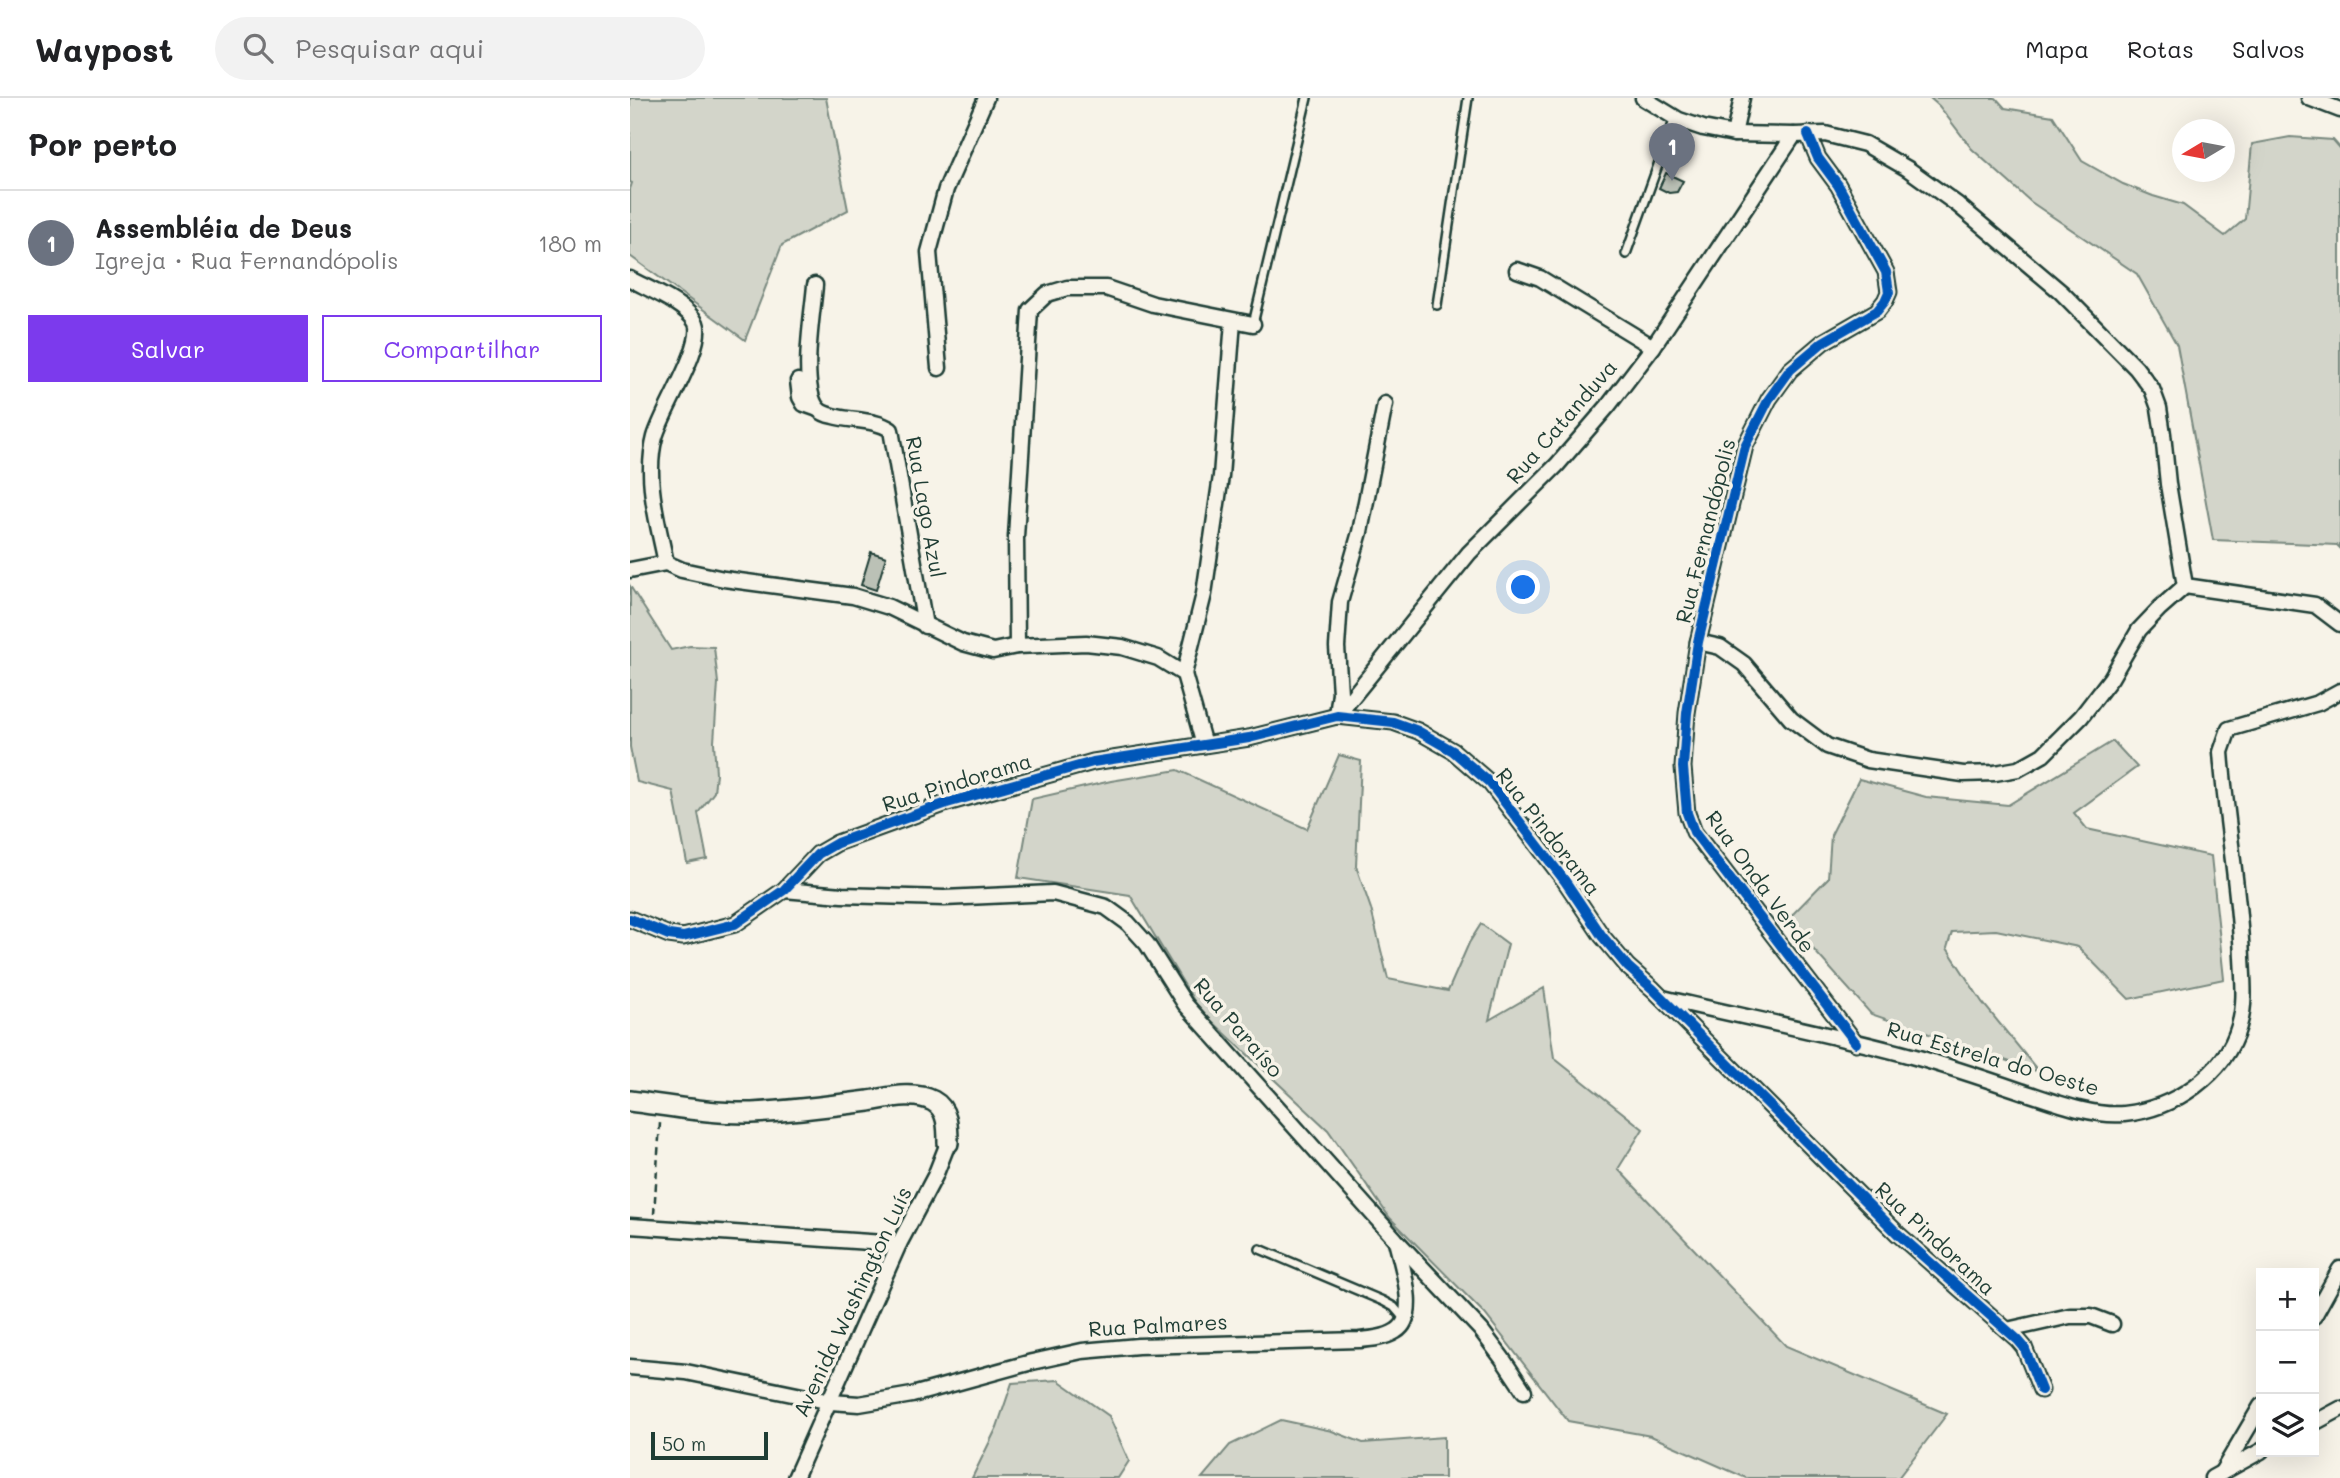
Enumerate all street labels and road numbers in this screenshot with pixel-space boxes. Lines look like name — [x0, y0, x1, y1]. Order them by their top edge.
street label: Rua Catanduva — [1500, 353, 1622, 489]
street label: Rua Lago Azul — [901, 434, 952, 580]
street label: Rua Fernandópolis — [1669, 435, 1741, 626]
street label: Rua Pindorama — [879, 746, 1035, 817]
street label: Rua Pindorama — [1491, 762, 1607, 900]
street label: Rua Onda Verde — [1700, 805, 1822, 958]
street label: Rua Paraíso — [1188, 972, 1290, 1082]
street label: Rua Estrela do Oeste — [1884, 1014, 2103, 1101]
street label: Rua Pindorama — [1870, 1175, 2002, 1301]
street label: Avenida Washington Luís — [786, 1182, 917, 1421]
street label: Rua Palmares — [1088, 1307, 1228, 1342]

